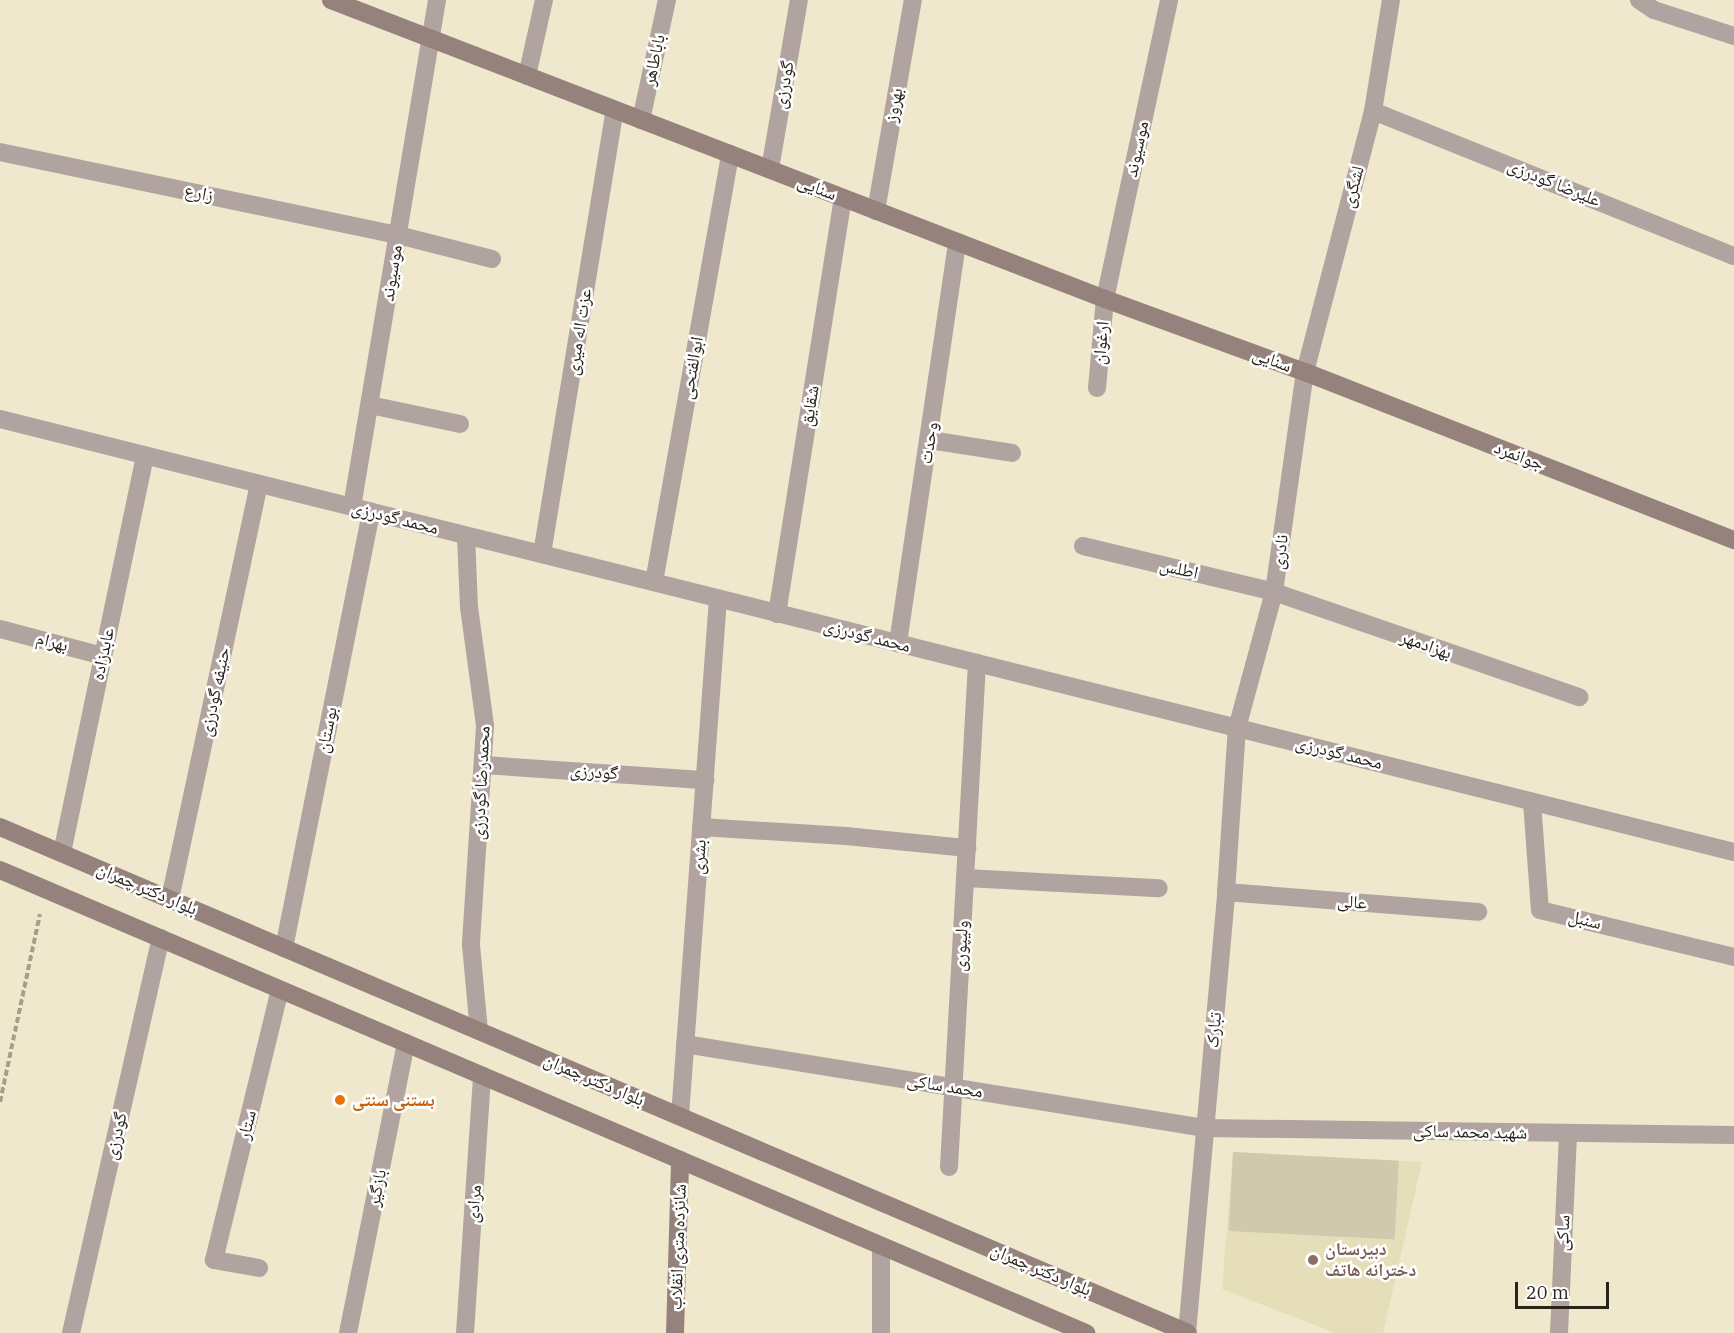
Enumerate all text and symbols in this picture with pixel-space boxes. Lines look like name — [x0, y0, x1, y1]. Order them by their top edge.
street label: باباطاهر — [638, 32, 670, 88]
street label: گودرزی — [769, 59, 799, 111]
street label: بهروز — [880, 86, 908, 124]
street label: موسیوند — [1121, 119, 1153, 179]
street label: علیرضا گودرزی — [1504, 155, 1604, 211]
street label: لشگری — [1337, 164, 1369, 210]
street label: سنایی — [794, 171, 840, 205]
street label: زارع — [183, 179, 215, 207]
street label: موسیوند — [377, 243, 407, 303]
street label: عزت اله میری — [561, 287, 597, 377]
street label: ارغوان — [1088, 320, 1114, 366]
street label: ابوالفتحی — [676, 335, 708, 401]
street label: سنایی — [1249, 343, 1295, 377]
street label: شقایق — [796, 384, 824, 428]
street label: وحدت — [915, 420, 943, 466]
street label: جوانمرد — [1491, 437, 1547, 475]
street label: محمد گودرزی — [349, 497, 441, 539]
street label: نادری — [1267, 533, 1293, 571]
street label: اطلس — [1158, 554, 1200, 584]
street label: محمد گودرزی — [821, 615, 913, 657]
street label: عابدزاده — [87, 626, 119, 682]
street label: بهزادمهر — [1397, 626, 1455, 664]
street label: بهرام — [34, 628, 70, 656]
street label: حنیفه گودرزی — [195, 645, 235, 739]
street label: بوستان — [312, 705, 342, 755]
street label: محمدرضا گودرزی — [467, 725, 495, 841]
street label: محمد گودرزی — [1293, 732, 1385, 774]
street label: گودرزی — [569, 760, 619, 784]
street label: بشری — [687, 839, 711, 875]
street label: بلوار دکتر چمران — [94, 858, 200, 920]
street label: عالی — [1336, 890, 1368, 914]
street label: سنبل — [1566, 906, 1604, 934]
street label: ولیپوری — [949, 920, 973, 972]
street label: تبارک — [1202, 1011, 1226, 1049]
street label: بلوار دکتر چمران — [541, 1049, 647, 1111]
street label: محمد ساکی — [905, 1069, 985, 1103]
place label: بستنی سنتی — [352, 1089, 435, 1111]
marker: بستنی سنتی — [333, 1093, 347, 1107]
street label: ستار — [233, 1108, 261, 1142]
street label: گودرزی — [100, 1110, 132, 1162]
street label: شهید محمد ساکی — [1413, 1120, 1527, 1144]
street label: بازگیر — [363, 1167, 391, 1209]
street label: مرادی — [462, 1184, 486, 1224]
street label: شانزده متری انقلاب — [665, 1184, 691, 1310]
street label: ساکی — [1551, 1214, 1575, 1252]
street label: بلوار دکتر چمران — [988, 1239, 1094, 1301]
place label: دبیرستان دخترانه هاتف — [1325, 1239, 1416, 1282]
marker: دبیرستان دخترانه هاتف — [1306, 1253, 1320, 1267]
scale bar — [1518, 1270, 1612, 1308]
text: 20 m — [1526, 1281, 1569, 1304]

